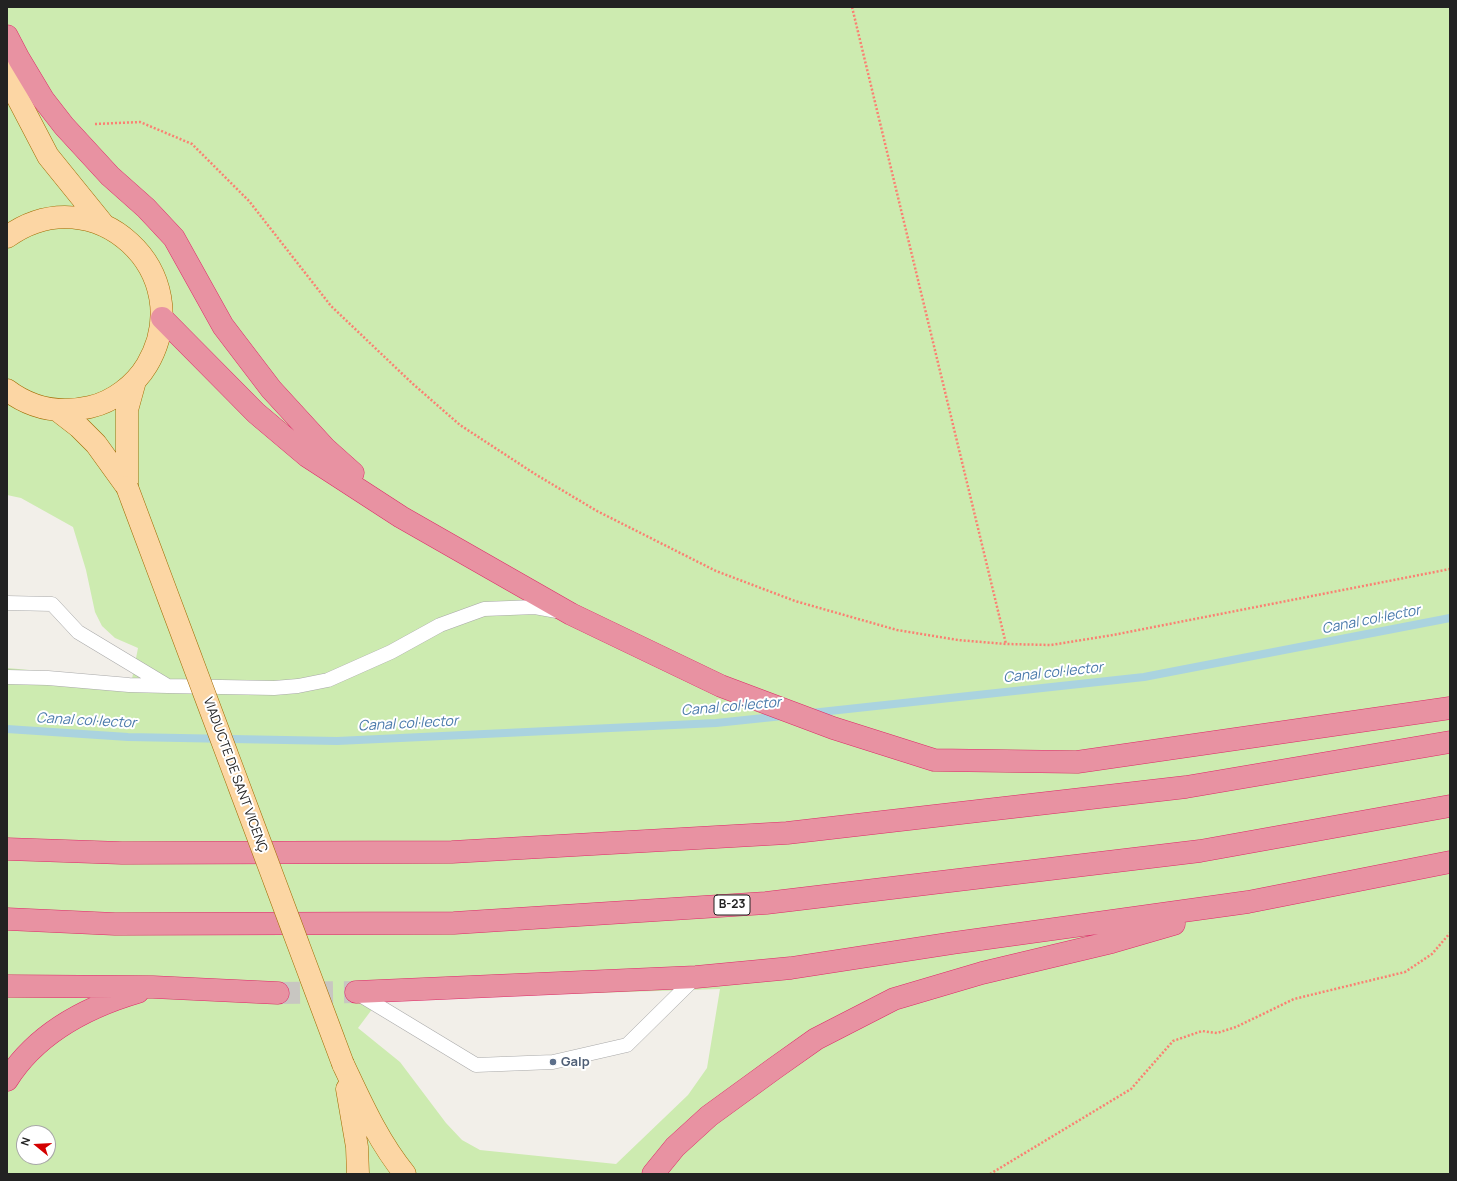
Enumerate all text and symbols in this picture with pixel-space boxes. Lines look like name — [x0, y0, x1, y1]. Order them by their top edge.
water label: Canal col·lector — [1320, 602, 1422, 638]
water label: Canal col·lector — [1002, 659, 1104, 687]
water label: Canal col·lector — [680, 694, 782, 720]
street label: VIADUCTE DE SANT VICENÇ — [200, 695, 270, 855]
water label: Canal col·lector — [36, 710, 136, 732]
water label: Canal col·lector — [358, 713, 458, 735]
road number: B-23 — [714, 895, 750, 915]
place label: Galp — [561, 1054, 590, 1070]
marker: Galp — [548, 1057, 558, 1067]
north arrow — [16, 1125, 56, 1165]
text: N — [17, 1135, 33, 1148]

